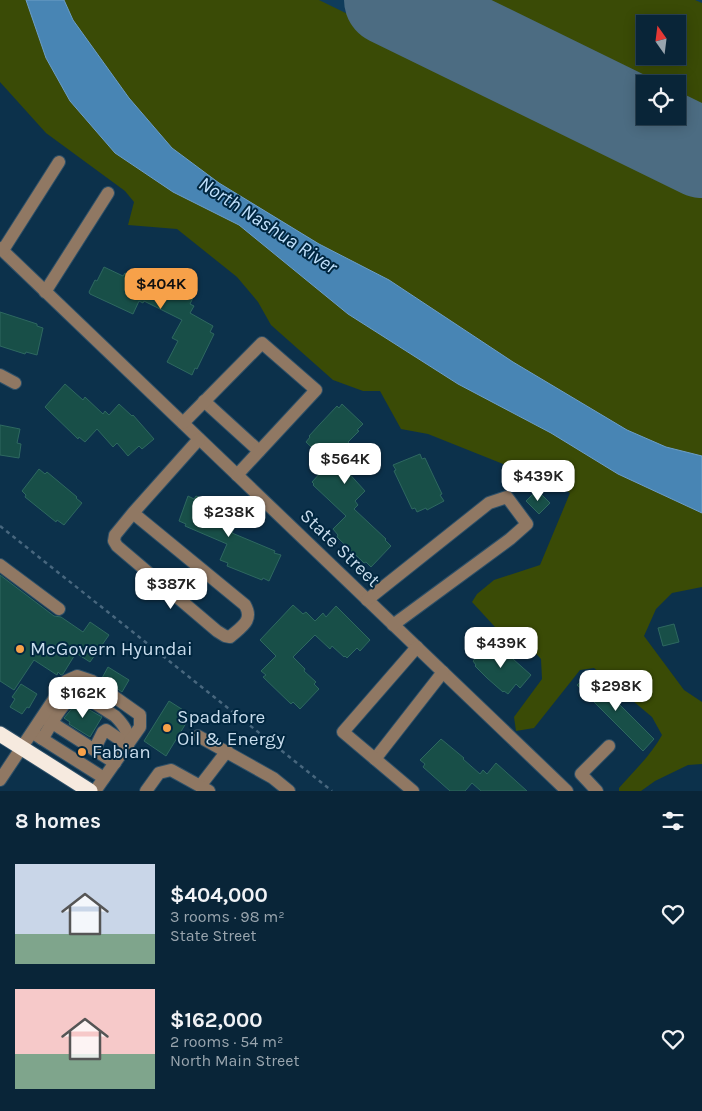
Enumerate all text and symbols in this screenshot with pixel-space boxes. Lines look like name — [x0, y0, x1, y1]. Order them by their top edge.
north arrow — [636, 15, 686, 65]
map controls — [636, 15, 686, 125]
button: locate — [636, 75, 686, 125]
water label: North Nashua River — [194, 172, 343, 279]
pin: $404K — [126, 268, 196, 310]
text: $404K — [136, 274, 186, 293]
pin: $564K — [310, 442, 380, 485]
text: $564K — [320, 449, 370, 468]
pin: $439K — [503, 460, 573, 502]
text: $439K — [513, 466, 563, 485]
pin: $238K — [194, 496, 264, 538]
text: $238K — [203, 502, 255, 521]
street label: State Street — [295, 504, 385, 592]
pin: $387K — [136, 568, 206, 610]
text: $387K — [146, 574, 196, 593]
pin: $439K — [466, 626, 536, 669]
text: $439K — [476, 633, 526, 652]
place label: McGovern Hyundai — [30, 638, 193, 660]
marker: McGovern Hyundai — [14, 643, 26, 655]
pin: $298K — [581, 670, 651, 712]
pin: $162K — [48, 676, 118, 719]
text: $298K — [590, 676, 642, 695]
text: $162K — [60, 683, 106, 702]
place label: Spadafore Oil & Energy — [177, 706, 285, 750]
marker: Spadafore Oil & Energy — [161, 722, 173, 734]
place label: Fabian — [92, 741, 151, 763]
marker: Fabian — [76, 746, 88, 758]
icon: filters — [659, 807, 687, 835]
text: 8 homes — [15, 809, 101, 833]
text: $404,000 — [170, 883, 268, 907]
icon: home — [55, 884, 115, 944]
icon: heart — [659, 900, 687, 928]
text: 3 rooms · 98 m² — [170, 907, 285, 926]
text: State Street — [170, 926, 256, 945]
text: $162,000 — [170, 1008, 263, 1032]
icon: home — [55, 1009, 115, 1069]
icon: heart — [659, 1025, 687, 1053]
text: 2 rooms · 54 m² — [170, 1032, 283, 1051]
text: North Main Street — [170, 1051, 299, 1070]

